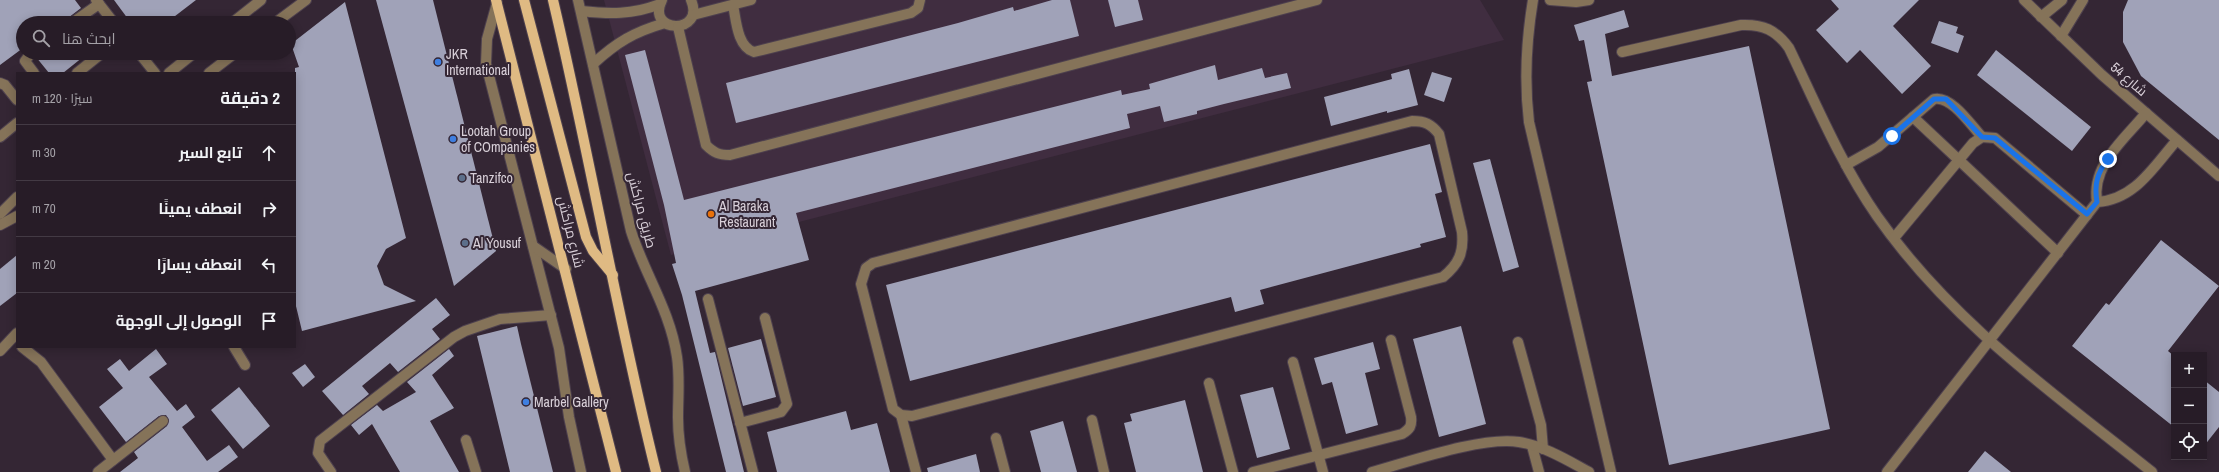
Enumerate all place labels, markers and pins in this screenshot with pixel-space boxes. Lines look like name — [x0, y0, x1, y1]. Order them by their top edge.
place label: JKR International — [446, 45, 510, 79]
marker: JKR International — [433, 57, 443, 67]
place label: Lootah Group of COmpanies — [461, 122, 535, 156]
marker: Lootah Group of COmpanies — [448, 134, 458, 144]
place label: Tanzifco — [470, 169, 513, 187]
marker: Tanzifco — [457, 173, 467, 183]
place label: Al Baraka Restaurant — [718, 197, 775, 231]
marker: Al Baraka Restaurant — [706, 209, 716, 219]
place label: Al Yousuf — [472, 234, 522, 252]
marker: Al Yousuf — [460, 238, 470, 248]
place label: Marbel Gallery — [534, 393, 609, 411]
marker: Marbel Gallery — [521, 397, 531, 407]

